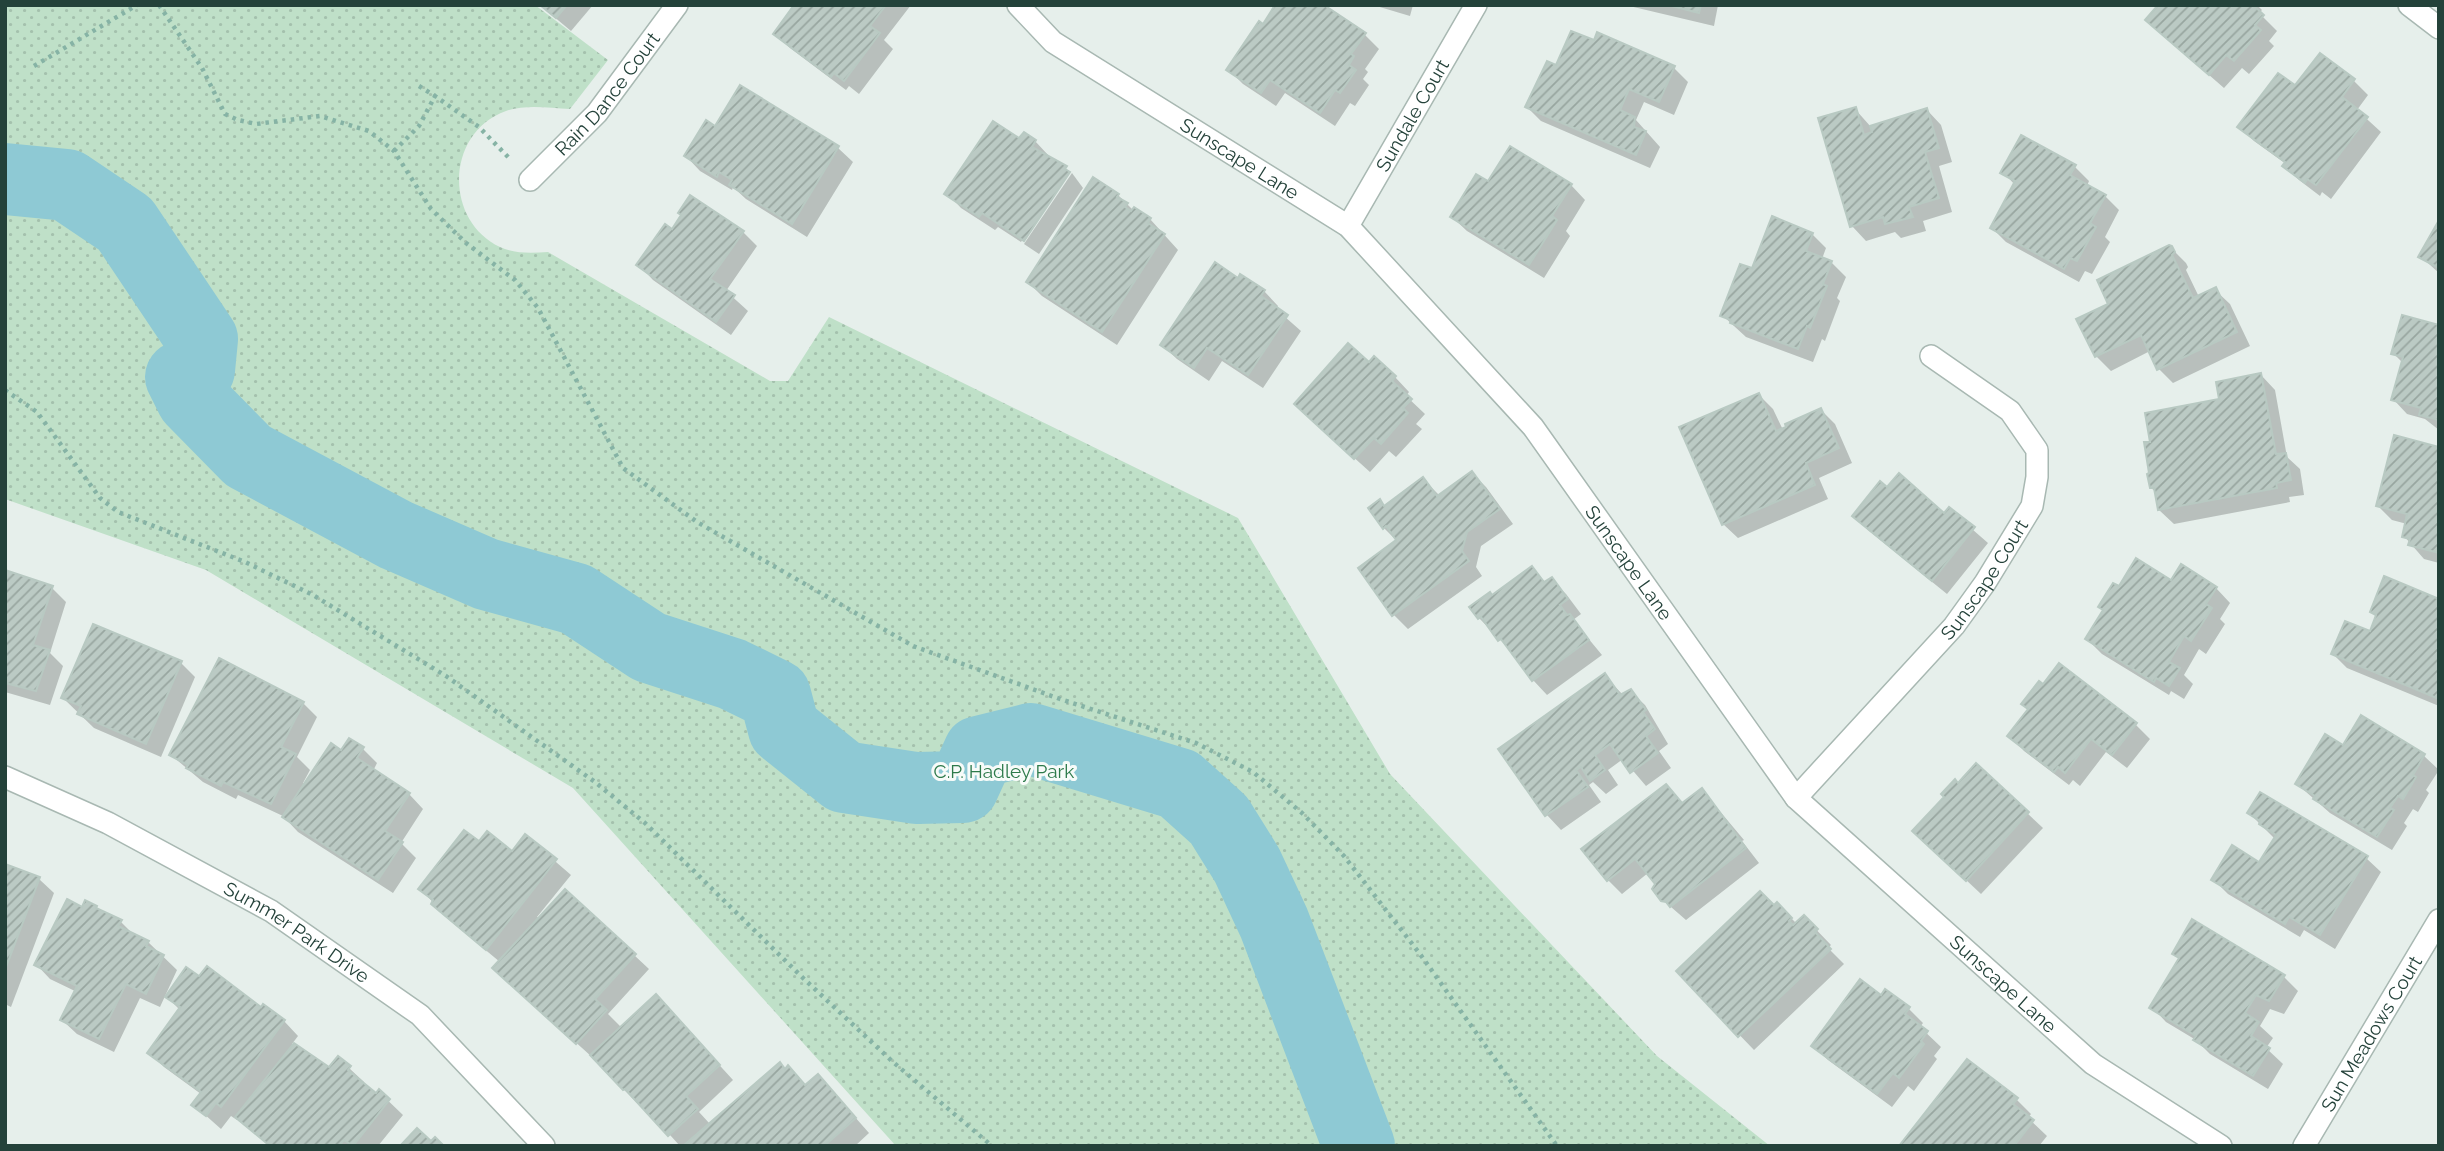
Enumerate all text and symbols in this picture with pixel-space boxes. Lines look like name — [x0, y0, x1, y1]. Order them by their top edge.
street label: Rain Dance Court — [550, 28, 664, 160]
street label: Sundale Court — [1371, 55, 1454, 175]
street label: Sunscape Lane — [1176, 113, 1303, 204]
street label: Sunscape Lane — [1581, 501, 1677, 624]
street label: Sunscape Court — [1936, 515, 2033, 644]
park label: C.P. Hadley Park — [934, 760, 1074, 782]
street label: Summer Park Drive — [220, 877, 374, 987]
street label: Sunscape Lane — [1946, 930, 2061, 1037]
street label: Sun Meadows Court — [2316, 951, 2426, 1115]

